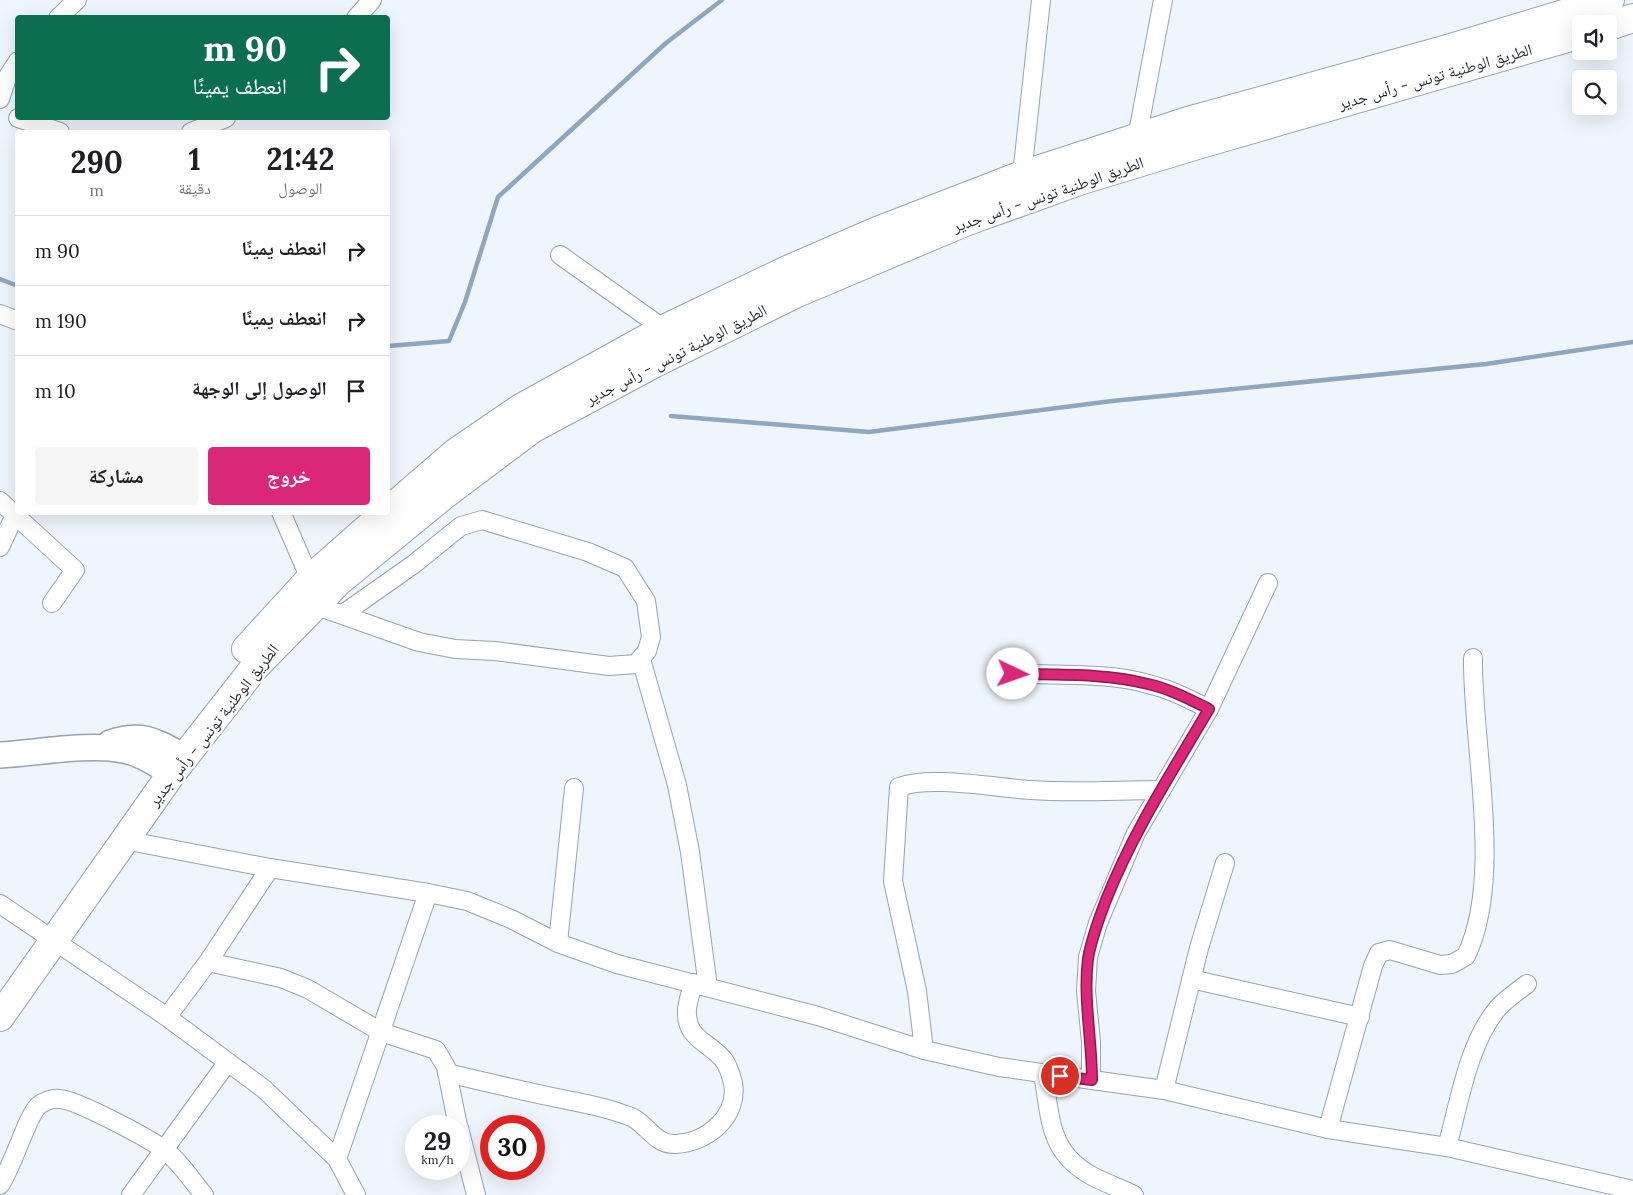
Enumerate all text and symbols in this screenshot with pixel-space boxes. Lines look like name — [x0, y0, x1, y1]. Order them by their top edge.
map controls — [1572, 15, 1617, 115]
button: sound — [1572, 15, 1617, 60]
text: 90 m — [203, 26, 287, 71]
icon: right — [305, 35, 370, 100]
street label: الطريق الوطنية تونس - رأس جدير — [1335, 39, 1535, 115]
button: search — [1572, 70, 1617, 115]
text: انعطف يمينًا — [192, 72, 287, 100]
text: 1 — [189, 140, 201, 178]
text: 21:42 — [266, 140, 335, 178]
text: 290 — [71, 143, 123, 181]
street label: الطريق الوطنية تونس - رأس جدير — [949, 152, 1147, 237]
text: دقيقة — [178, 178, 211, 198]
text: الوصول — [278, 178, 323, 198]
text: m — [90, 180, 104, 200]
text: انعطف يمينًا — [241, 236, 327, 260]
icon: right — [342, 237, 370, 265]
text: 90 m — [35, 239, 80, 263]
street label: الطريق الوطنية تونس - رأس جدير — [581, 300, 770, 410]
text: انعطف يمينًا — [241, 306, 327, 330]
icon: right — [342, 307, 370, 335]
text: 190 m — [35, 309, 87, 333]
text: الوصول إلى الوجهة — [192, 376, 327, 400]
icon: arrive — [342, 377, 370, 405]
text: 10 m — [35, 379, 76, 403]
button: مشاركة — [35, 447, 198, 505]
button: خروج — [208, 447, 370, 505]
street label: الطريق الوطنية تونس - رأس جدير — [143, 640, 283, 812]
position arrow — [986, 647, 1038, 699]
pin — [1039, 1055, 1081, 1097]
icon: arrive — [1046, 1062, 1074, 1090]
speed limit sign: 30 — [480, 1115, 545, 1180]
text: 29 — [424, 1125, 451, 1157]
text: km/h — [421, 1152, 454, 1167]

